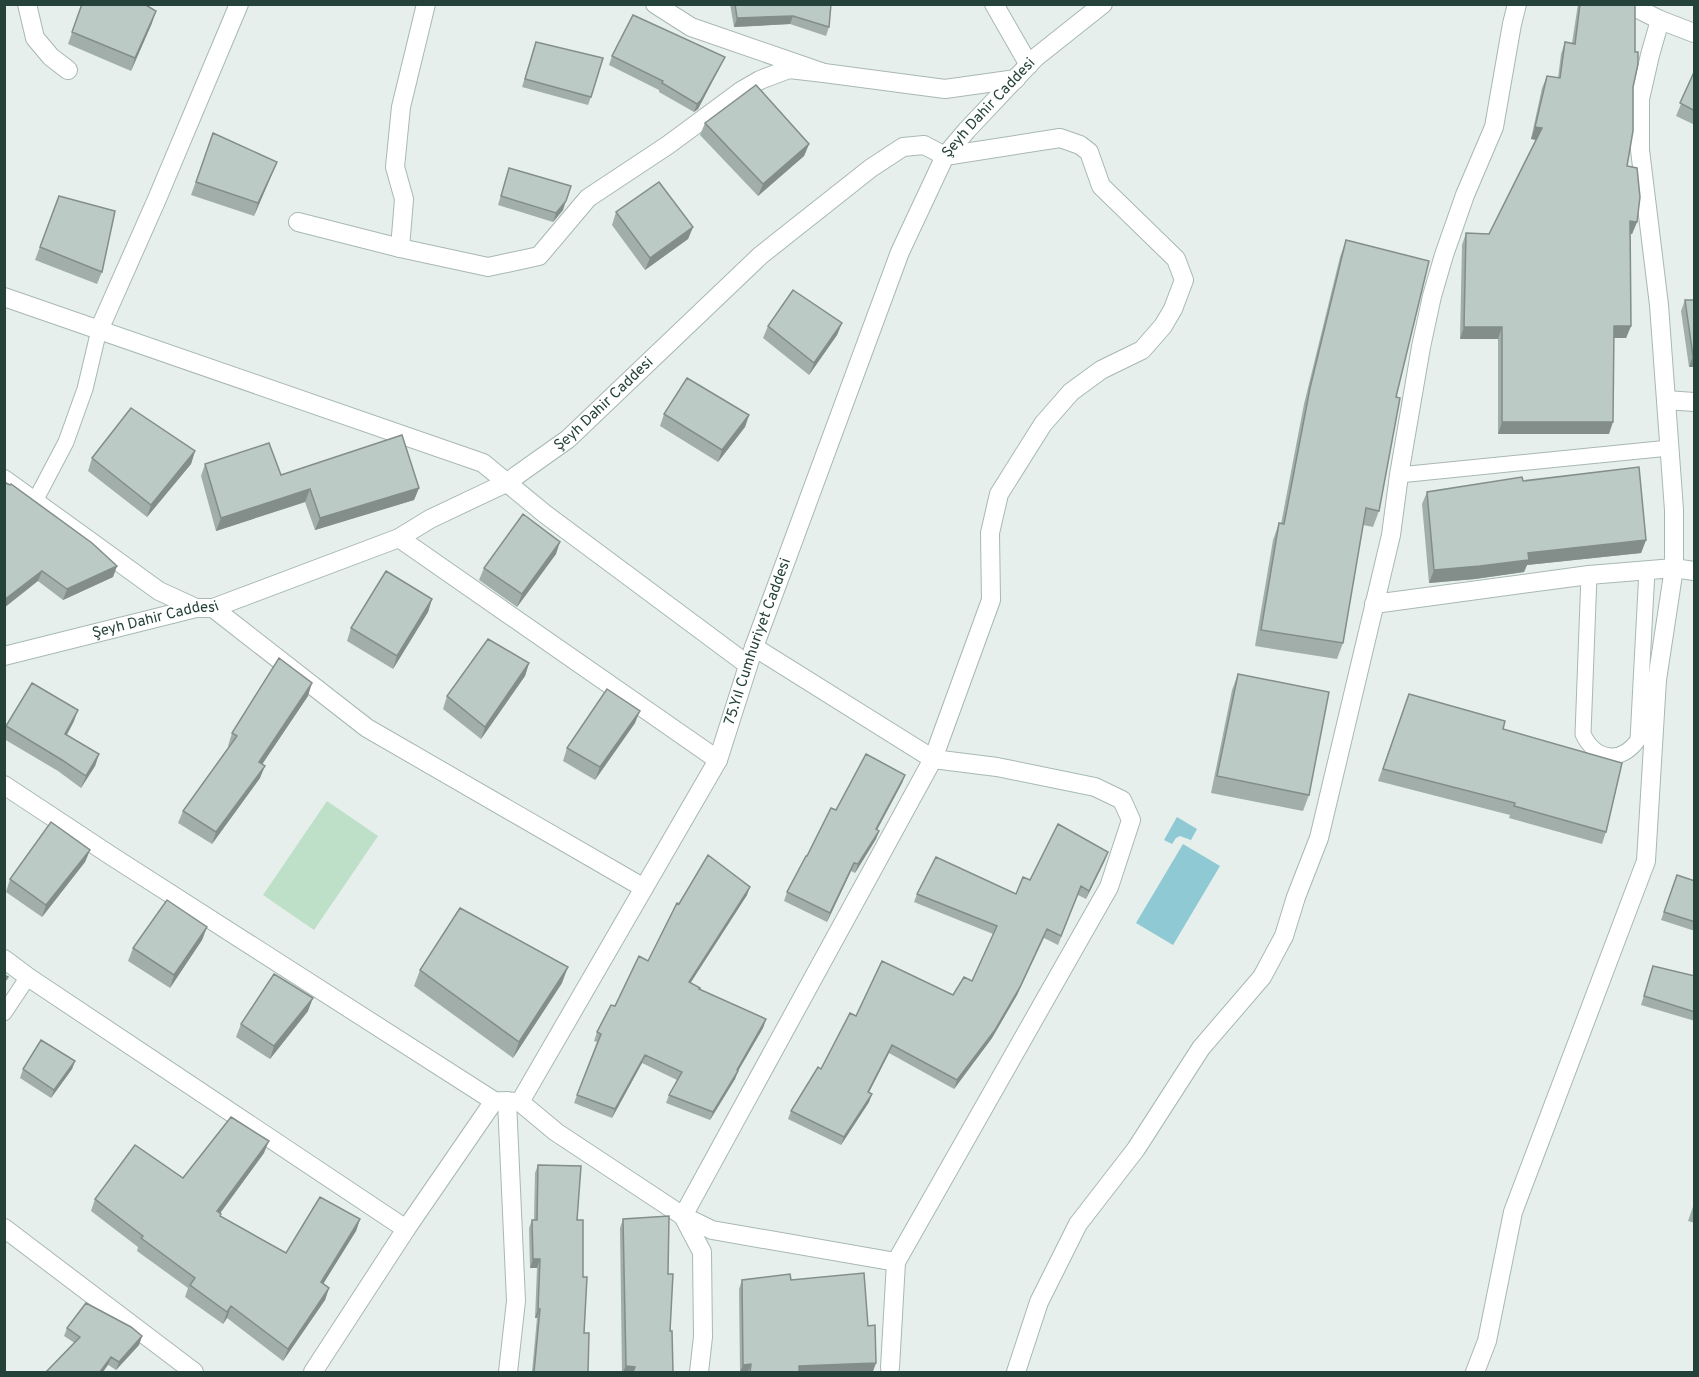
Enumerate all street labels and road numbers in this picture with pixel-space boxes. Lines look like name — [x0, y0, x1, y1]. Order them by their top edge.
street label: Şeyh Dahir Caddesi — [938, 54, 1040, 162]
street label: Şeyh Dahir Caddesi — [550, 353, 657, 455]
street label: 75.Yıl Cumhuriyet Caddesi — [720, 556, 796, 728]
street label: Şeyh Dahir Caddesi — [90, 597, 222, 643]

